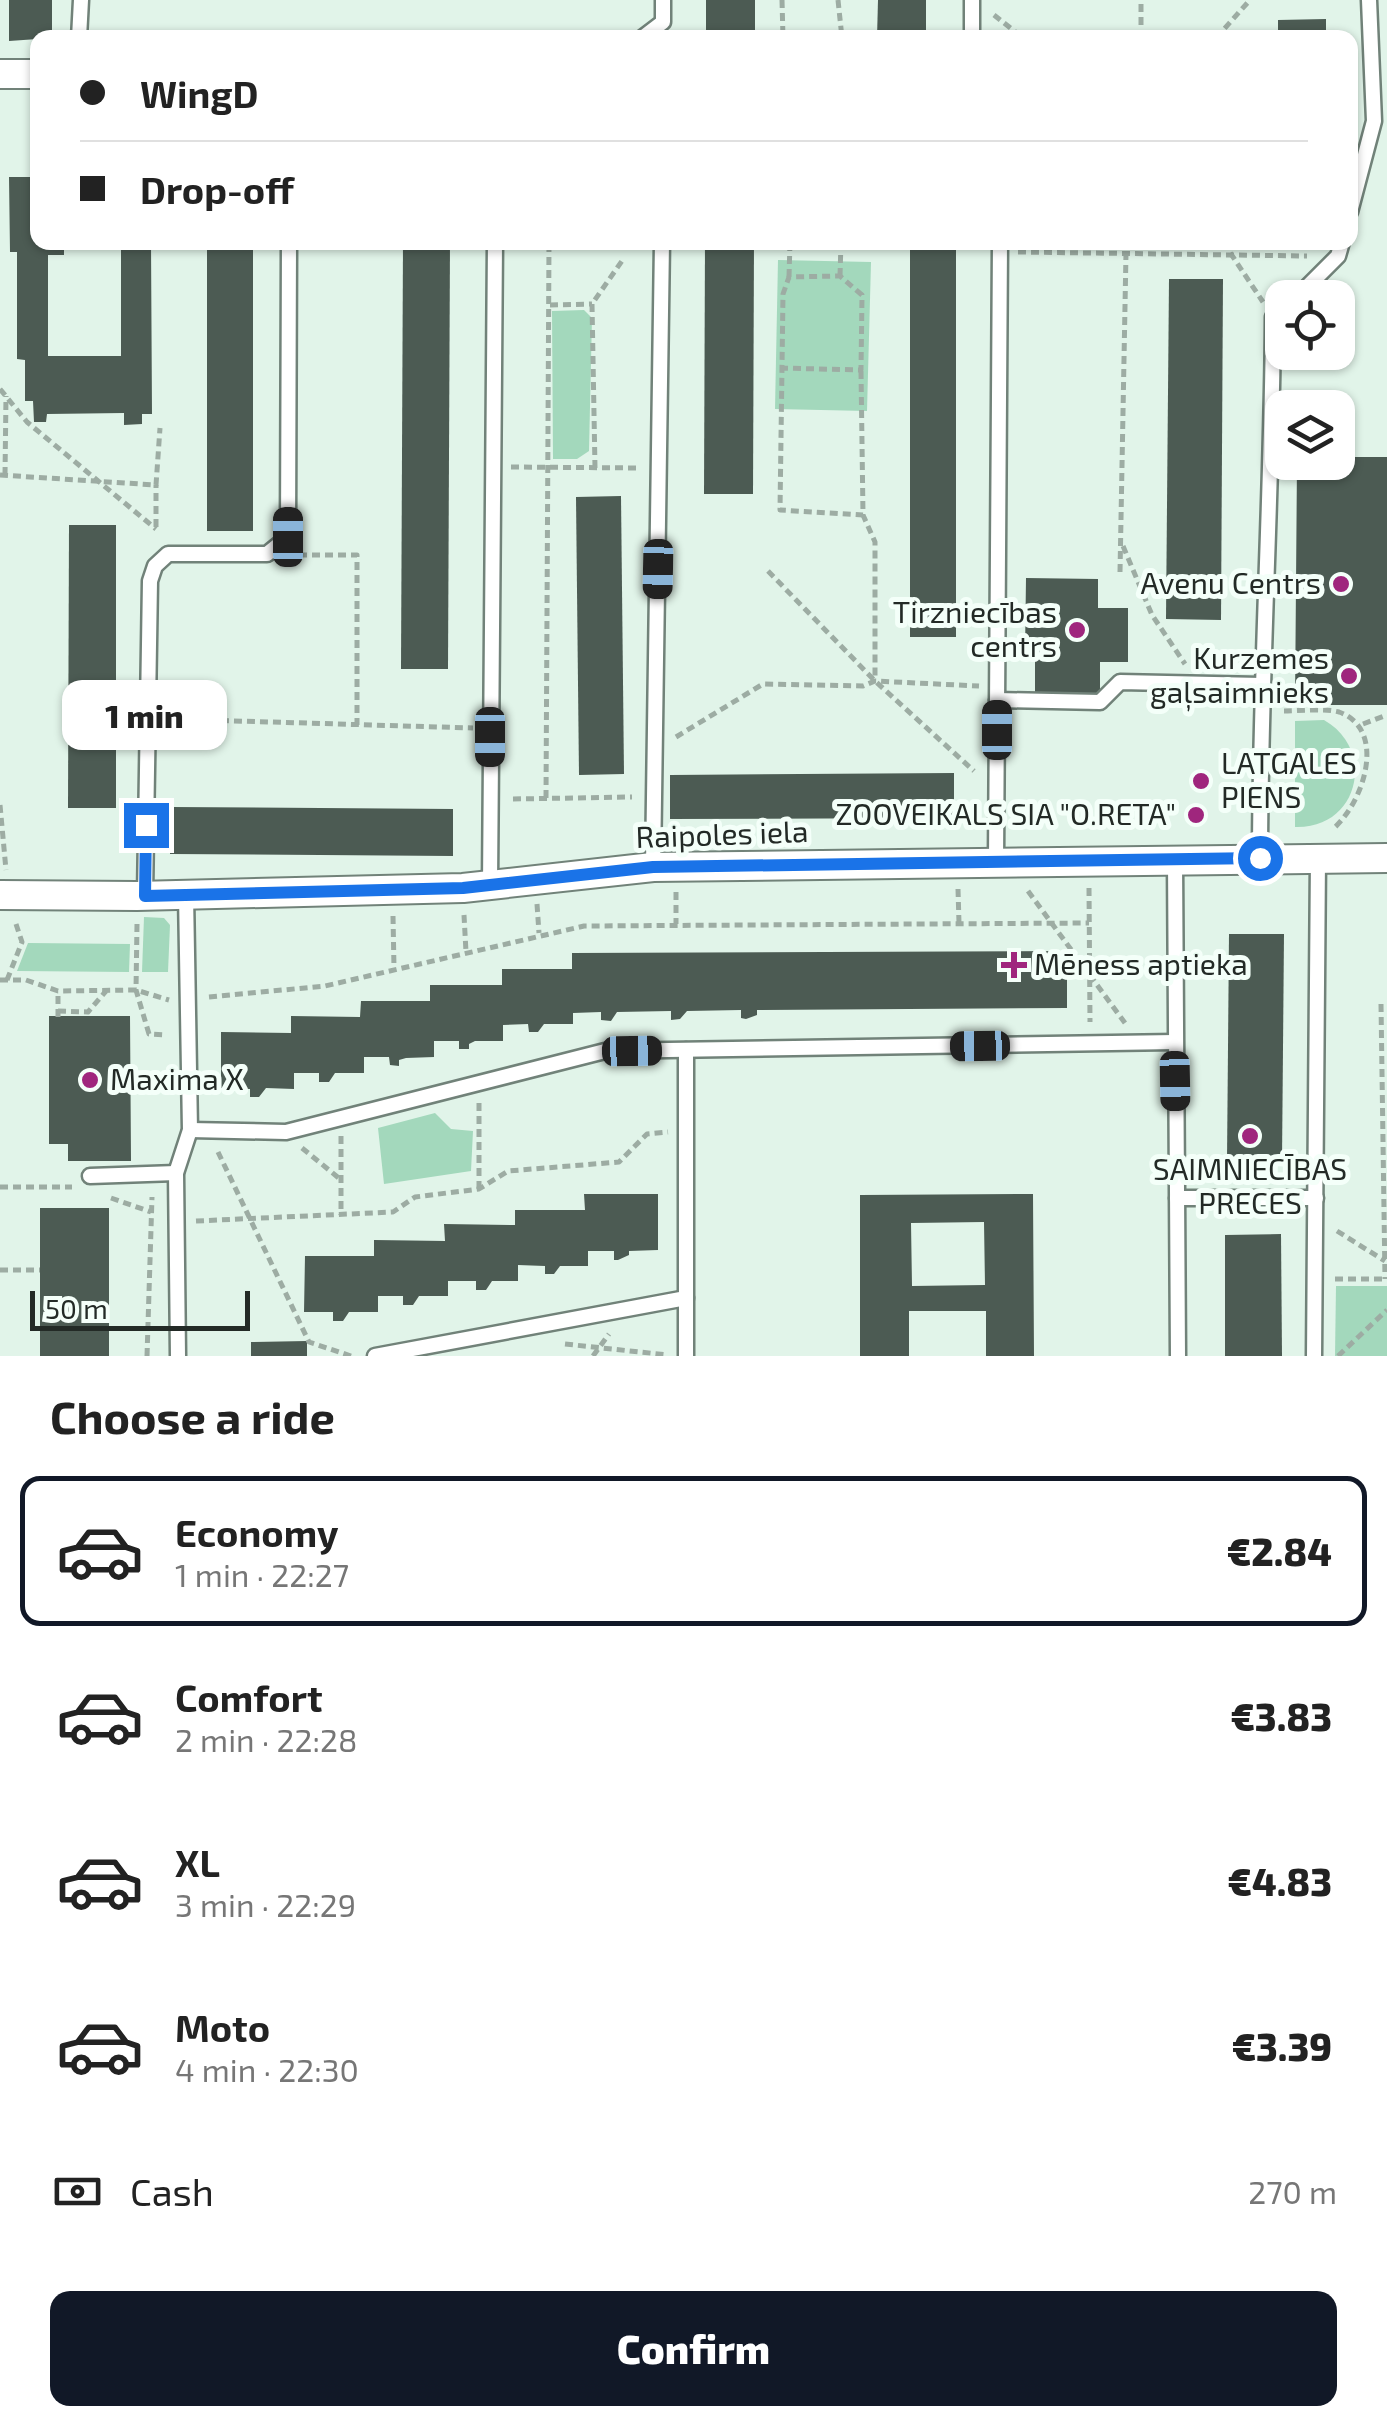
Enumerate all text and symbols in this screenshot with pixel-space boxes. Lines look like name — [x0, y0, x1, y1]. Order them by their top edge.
text: WingD — [140, 70, 258, 116]
text: Drop-off — [140, 166, 294, 212]
map controls — [1265, 280, 1355, 480]
button: locate — [1265, 280, 1355, 370]
button: layers — [1265, 390, 1355, 480]
car — [273, 507, 303, 567]
car — [642, 539, 674, 599]
place label: Avenu Centrs — [1141, 564, 1321, 600]
marker: Avenu Centrs — [1330, 573, 1352, 595]
place label: Tirzniecības centrs — [893, 593, 1057, 663]
marker: Tirzniecības centrs — [1066, 619, 1088, 641]
place label: Kurzemes gaļsaimnieks — [1150, 639, 1329, 712]
marker: Kurzemes gaļsaimnieks — [1338, 665, 1360, 687]
callout: 1 min — [64, 680, 228, 750]
text: 1 min — [105, 696, 184, 734]
car — [982, 700, 1012, 760]
car — [475, 707, 505, 767]
place label: LATGALES PIENS — [1221, 744, 1357, 814]
marker: LATGALES PIENS — [1190, 770, 1212, 792]
place label: ZOOVEIKALS SIA "O.RETA" — [836, 795, 1176, 831]
route end — [124, 803, 169, 848]
marker: ZOOVEIKALS SIA "O.RETA" — [1185, 804, 1207, 826]
street label: Raipoles iela — [635, 812, 809, 854]
route start — [1238, 836, 1283, 881]
place label: Mēness aptieka — [1034, 945, 1248, 981]
marker: Mēness aptieka — [1003, 954, 1025, 976]
car — [950, 1030, 1010, 1062]
car — [602, 1035, 662, 1067]
car — [1159, 1051, 1191, 1111]
place label: Maxima X — [110, 1060, 244, 1096]
marker: Maxima X — [79, 1069, 101, 1091]
marker: SAIMNIECĪBAS PRECES — [1239, 1125, 1261, 1147]
place label: SAIMNIECĪBAS PRECES — [1153, 1150, 1347, 1220]
scale bar — [30, 1286, 250, 1330]
text: 50 m — [45, 1291, 108, 1325]
text: Choose a ride — [50, 1389, 335, 1443]
icon: car — [55, 1506, 145, 1596]
text: Economy — [175, 1509, 339, 1555]
text: €2.84 — [1227, 1528, 1332, 1574]
text: 1 min · 22:27 — [175, 1555, 349, 1593]
icon: car — [55, 1671, 145, 1761]
text: Comfort — [175, 1674, 323, 1720]
text: €3.83 — [1230, 1693, 1332, 1739]
text: 2 min · 22:28 — [175, 1720, 357, 1758]
icon: car — [55, 1836, 145, 1926]
text: XL — [175, 1839, 220, 1885]
text: €4.83 — [1228, 1858, 1332, 1904]
text: 3 min · 22:29 — [175, 1885, 356, 1923]
icon: car — [55, 2001, 145, 2091]
text: Moto — [175, 2004, 270, 2050]
text: €3.39 — [1232, 2023, 1332, 2069]
text: 4 min · 22:30 — [175, 2050, 359, 2088]
icon: cash — [50, 2164, 105, 2219]
text: Cash — [130, 2168, 214, 2214]
text: 270 m — [1248, 2172, 1337, 2210]
button: Confirm — [50, 2291, 1337, 2406]

